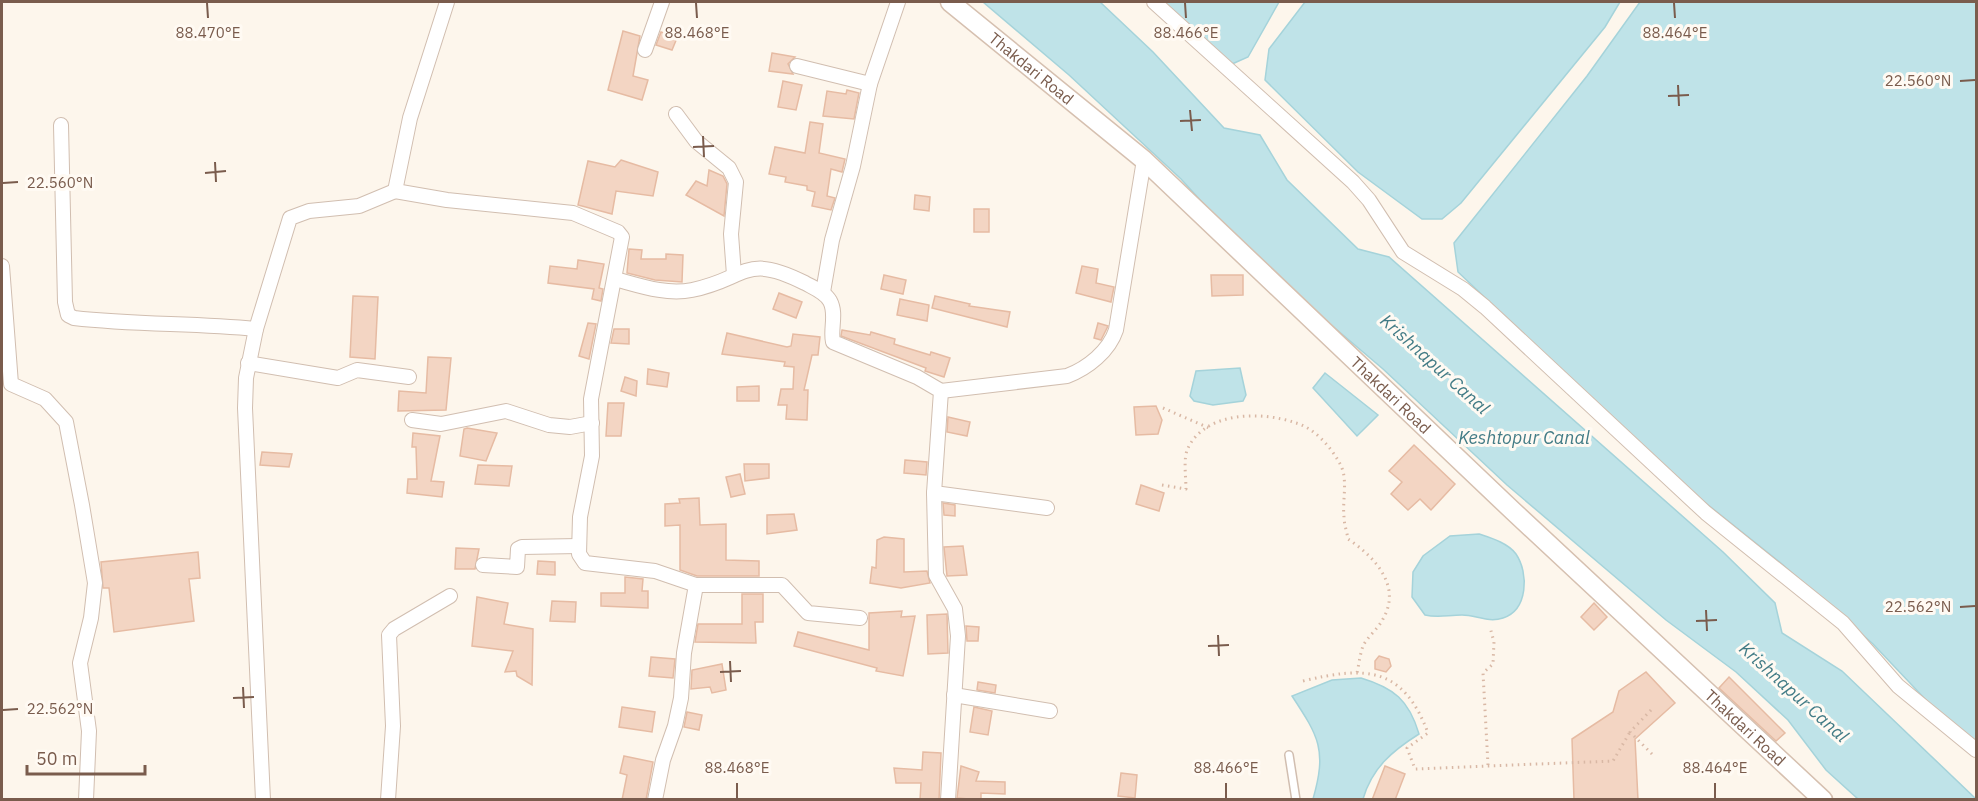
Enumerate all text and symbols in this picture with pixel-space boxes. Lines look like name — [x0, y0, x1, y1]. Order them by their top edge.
text: 88.470°E — [176, 23, 240, 42]
text: 88.468°E — [665, 23, 729, 42]
text: 88.466°E — [1154, 23, 1218, 42]
text: 88.464°E — [1643, 23, 1707, 42]
street label: Thakdari Road — [985, 28, 1078, 109]
text: 22.560°N — [1885, 71, 1951, 90]
text: 22.560°N — [27, 173, 93, 192]
water label: Krishnapur Canal — [1376, 309, 1495, 419]
street label: Thakdari Road — [1347, 352, 1435, 438]
water label: Keshtopur Canal — [1458, 426, 1590, 449]
text: 22.562°N — [1885, 597, 1951, 616]
water label: Krishnapur Canal — [1735, 637, 1854, 747]
street label: Thakdari Road — [1701, 685, 1790, 770]
text: 22.562°N — [27, 699, 93, 718]
scale bar — [27, 738, 146, 776]
text: 50 m — [36, 747, 78, 770]
text: 88.468°E — [705, 758, 769, 777]
text: 88.466°E — [1194, 758, 1258, 777]
text: 88.464°E — [1683, 758, 1747, 777]

